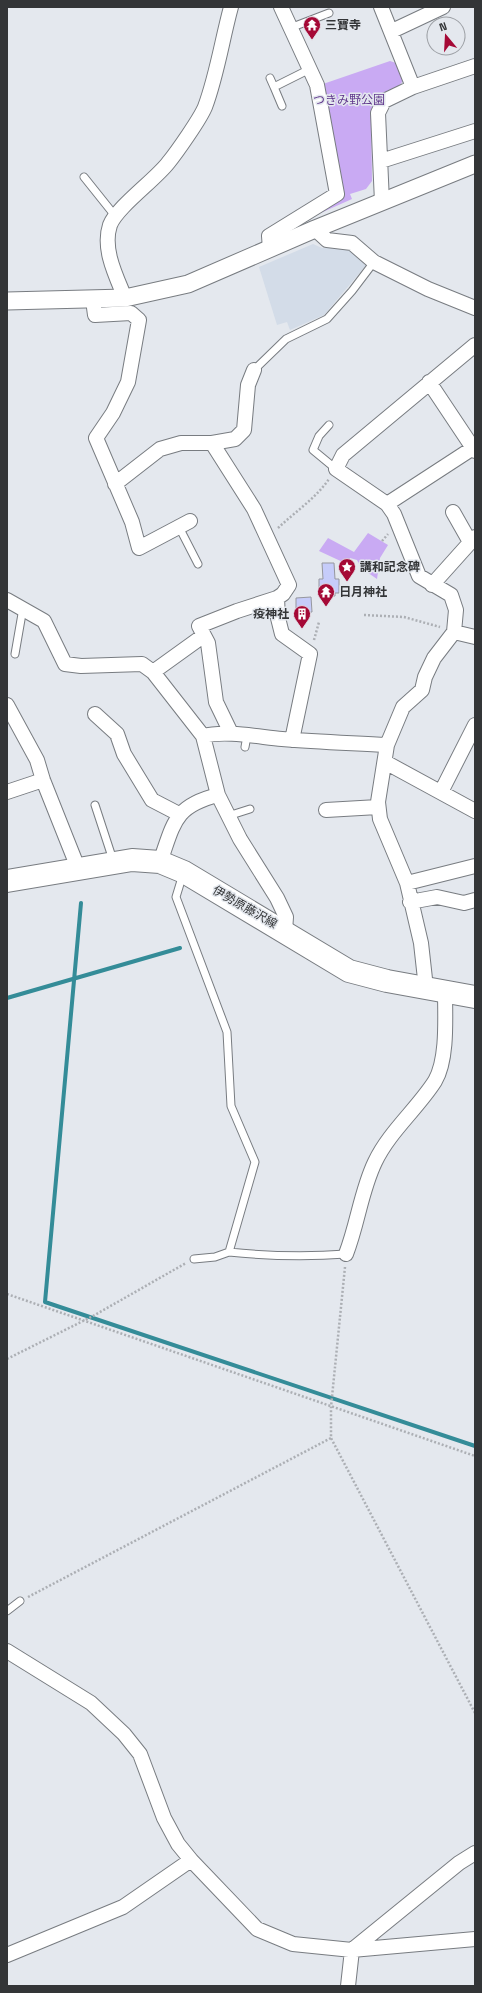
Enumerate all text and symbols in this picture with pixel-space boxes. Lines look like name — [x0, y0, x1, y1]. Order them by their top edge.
temple icon: 三寶寺 — [302, 15, 322, 40]
north arrow — [426, 16, 466, 56]
place label: 三寶寺 — [325, 17, 361, 33]
text: N — [437, 19, 449, 34]
park label: つきみ野公園 — [313, 92, 385, 108]
place icon: 講和記念碑 — [337, 557, 357, 582]
place label: 講和記念碑 — [360, 559, 420, 575]
temple icon: 日月神社 — [316, 582, 336, 607]
place label: 日月神社 — [339, 584, 387, 600]
building icon: 疫神社 — [292, 604, 312, 629]
place label: 疫神社 — [253, 606, 289, 622]
street label: 伊勢原藤沢線 — [210, 882, 280, 932]

